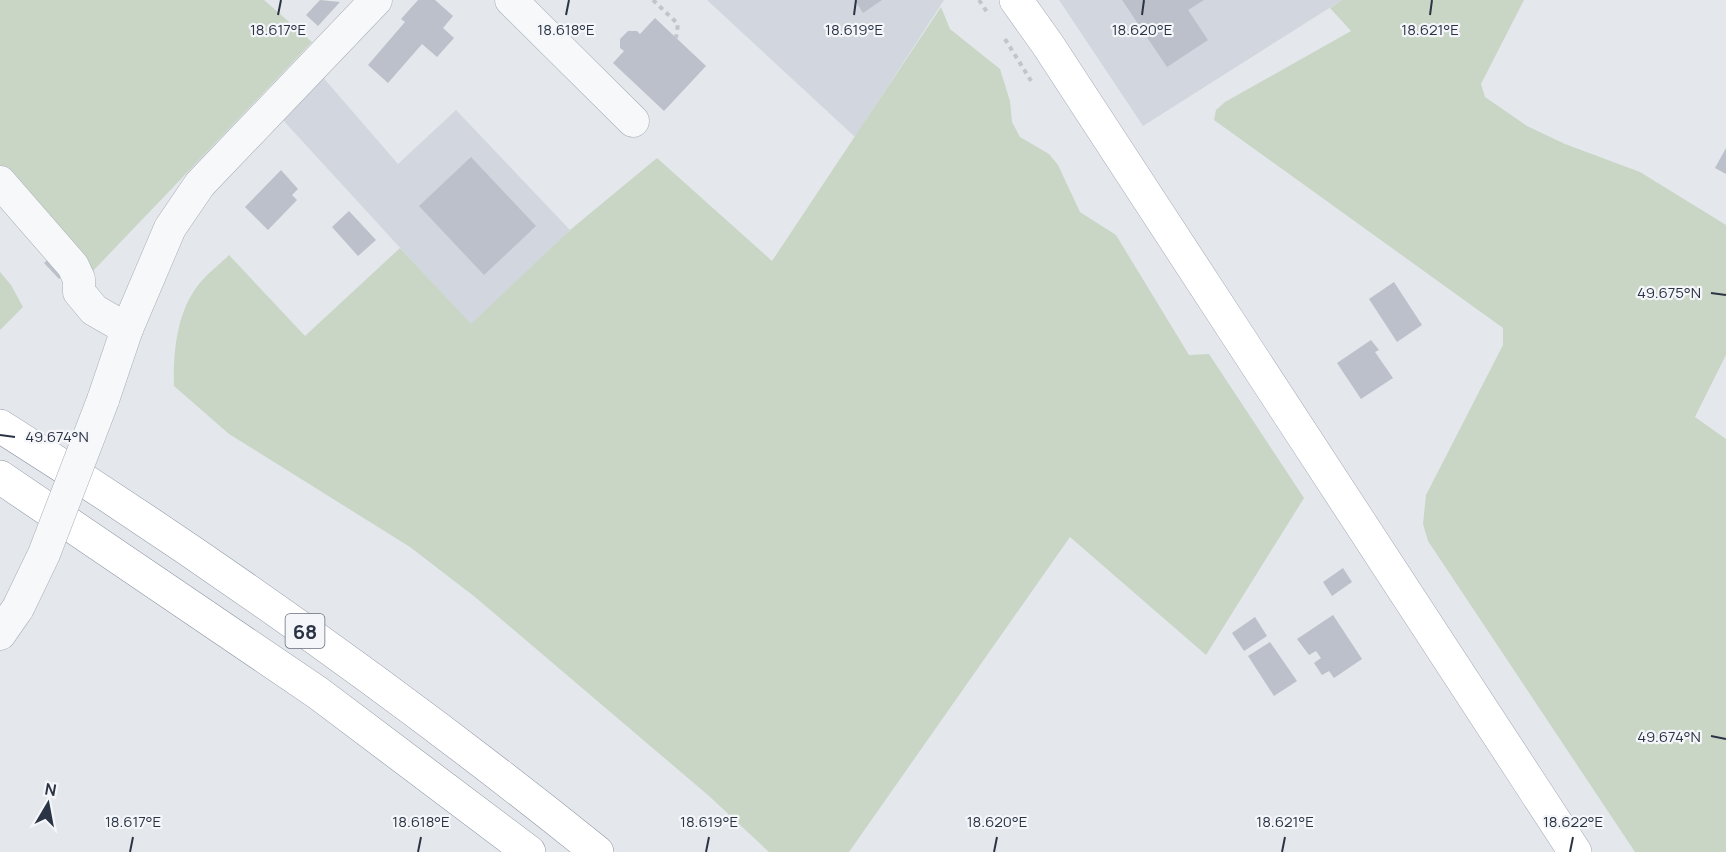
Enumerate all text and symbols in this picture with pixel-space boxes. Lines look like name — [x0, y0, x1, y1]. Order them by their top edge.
text: 18.617°E — [250, 19, 306, 40]
text: 18.618°E — [537, 19, 595, 40]
text: 18.619°E — [825, 19, 883, 40]
text: 18.620°E — [1112, 19, 1172, 40]
text: 18.621°E — [1401, 19, 1459, 40]
text: 49.675°N — [1637, 282, 1701, 303]
text: 49.674°N — [25, 426, 89, 447]
road number: 68 — [286, 614, 324, 648]
text: 49.674°N — [1637, 726, 1701, 747]
north arrow — [18, 774, 78, 834]
text: N — [43, 777, 58, 801]
text: 18.617°E — [105, 811, 161, 832]
text: 18.618°E — [392, 811, 450, 832]
text: 18.619°E — [680, 811, 738, 832]
text: 18.620°E — [967, 811, 1027, 832]
text: 18.621°E — [1256, 811, 1314, 832]
text: 18.622°E — [1543, 811, 1603, 832]

